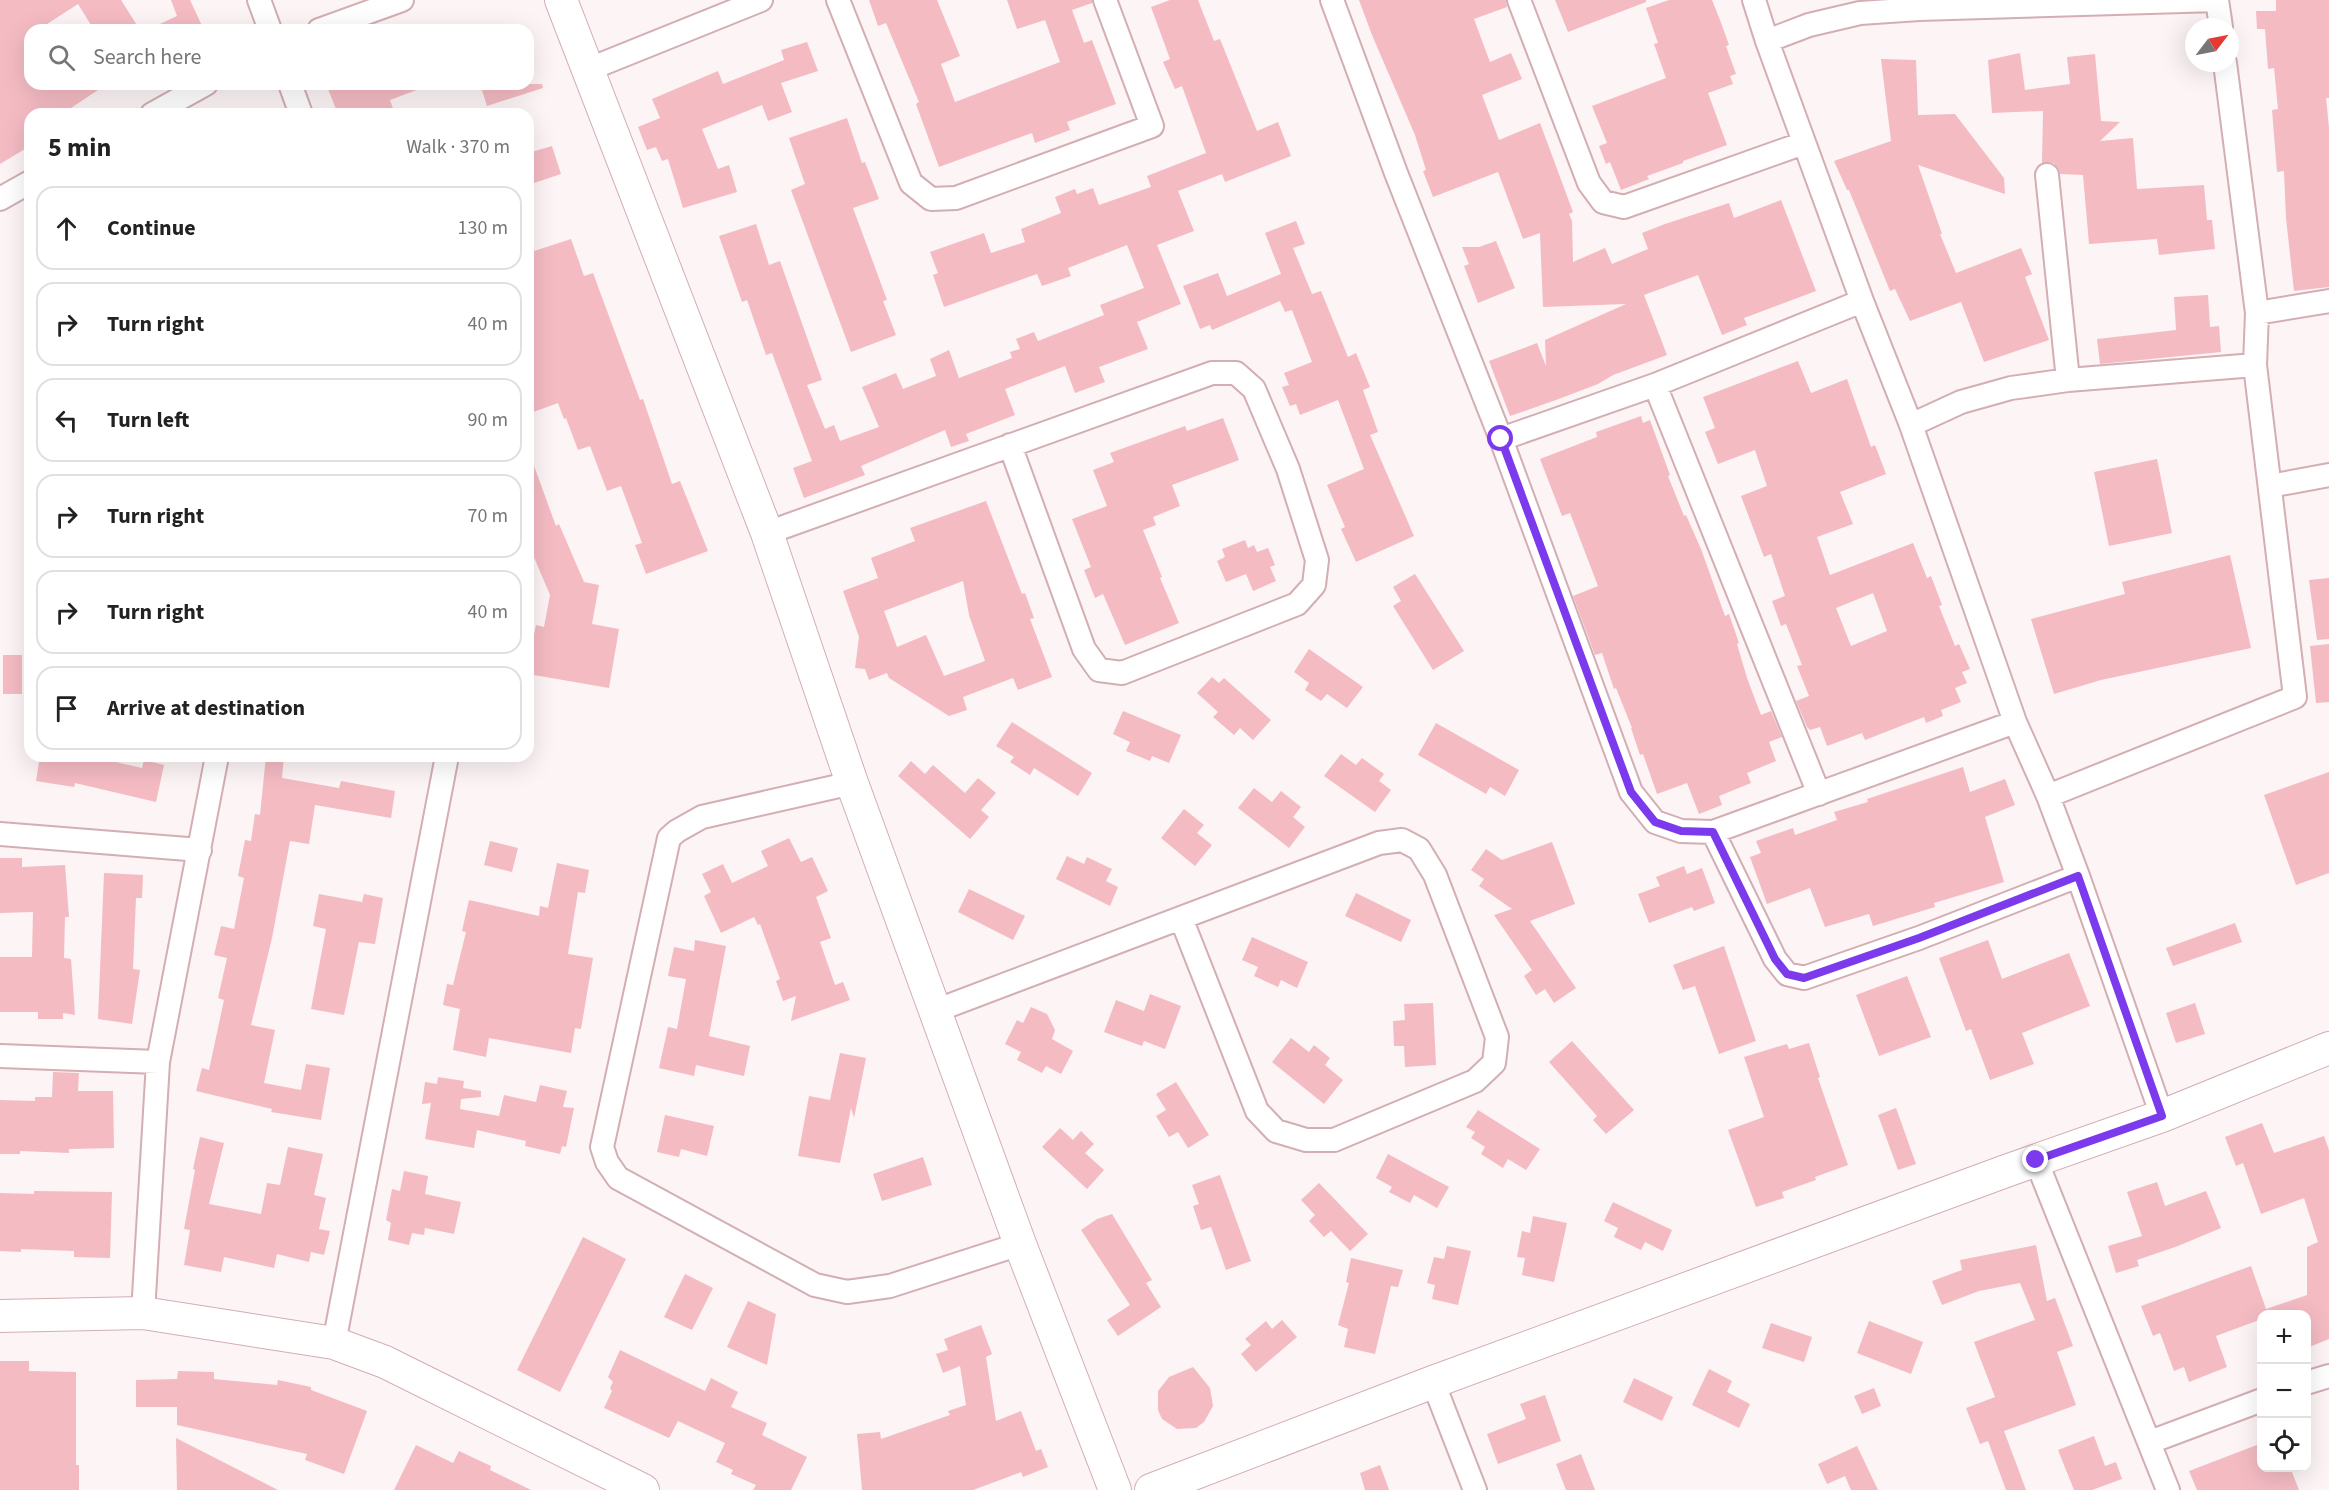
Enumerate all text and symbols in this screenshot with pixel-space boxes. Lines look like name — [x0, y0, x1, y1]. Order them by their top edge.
north arrow — [2185, 18, 2239, 72]
search box — [24, 24, 534, 90]
icon: search — [45, 41, 78, 74]
text: Search here — [93, 41, 201, 73]
text: 5 min — [48, 129, 111, 166]
text: Walk · 370 m — [406, 133, 510, 161]
icon: ahead — [50, 212, 83, 245]
text: Continue — [107, 212, 196, 244]
text: 130 m — [458, 214, 508, 242]
icon: right — [50, 308, 83, 341]
text: Turn right — [107, 308, 204, 340]
text: 40 m — [468, 310, 508, 338]
icon: left — [50, 404, 83, 437]
text: Turn left — [107, 404, 189, 436]
text: 90 m — [468, 406, 508, 434]
route start — [1487, 425, 1513, 451]
icon: right — [50, 500, 83, 533]
text: Turn right — [107, 500, 204, 532]
text: 70 m — [468, 502, 508, 530]
icon: right — [50, 596, 83, 629]
text: Turn right — [107, 596, 204, 628]
text: 40 m — [468, 598, 508, 626]
icon: arrive — [50, 692, 83, 725]
text: Arrive at destination — [107, 692, 305, 724]
route end — [2022, 1146, 2048, 1172]
map controls — [2257, 1310, 2311, 1472]
button: + — [2257, 1310, 2311, 1364]
button: − — [2257, 1364, 2311, 1418]
button: locate — [2257, 1418, 2311, 1472]

